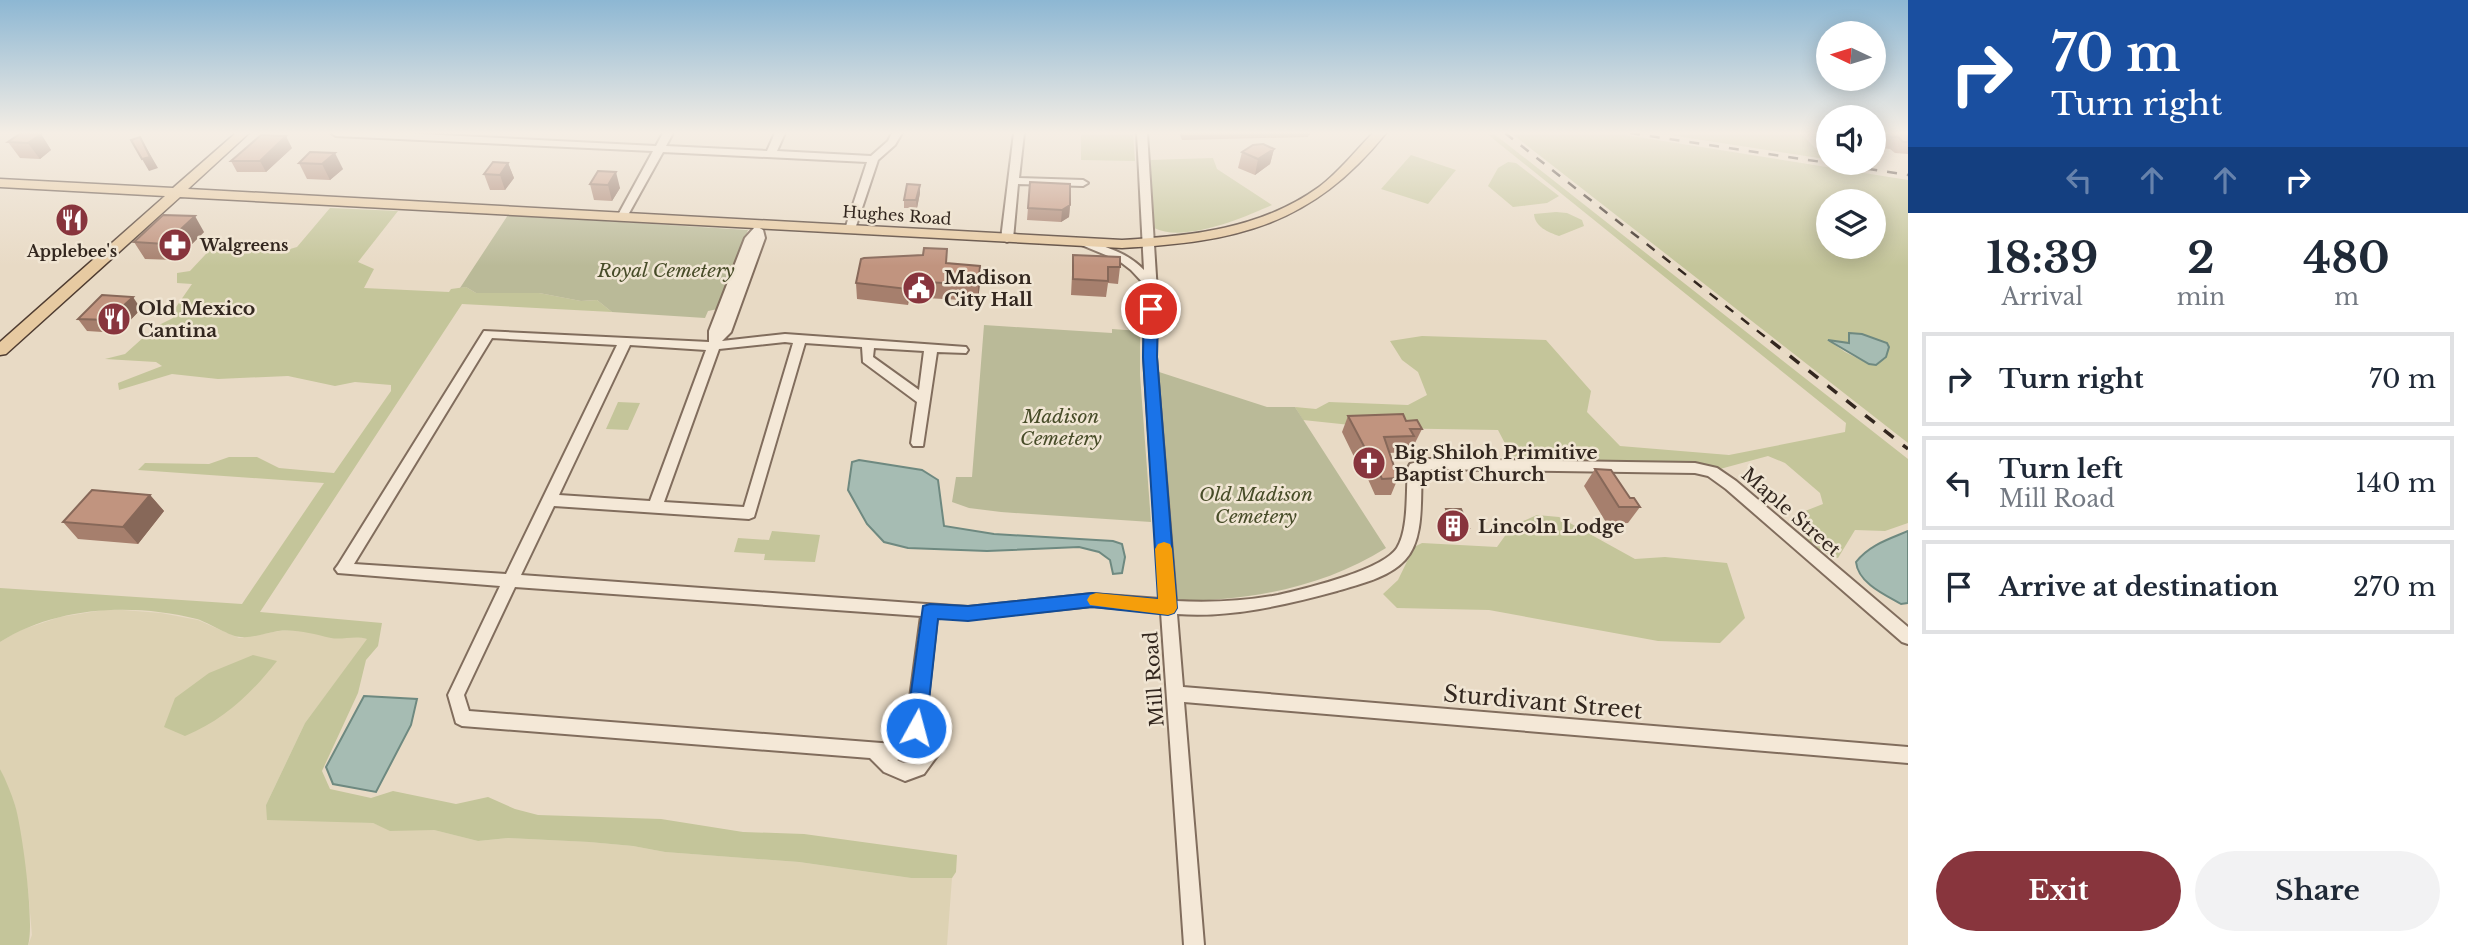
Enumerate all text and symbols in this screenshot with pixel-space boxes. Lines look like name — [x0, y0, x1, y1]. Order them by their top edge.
north arrow — [1816, 21, 1886, 91]
map controls — [1816, 21, 1886, 259]
text: 70 m — [2051, 23, 2181, 84]
icon: right — [1936, 28, 2027, 119]
text: Turn right — [2051, 84, 2222, 124]
button: sound — [1816, 105, 1886, 175]
icon: left — [2060, 161, 2098, 199]
icon: ahead — [2133, 161, 2171, 199]
icon: ahead — [2206, 161, 2244, 199]
icon: right — [2279, 161, 2317, 199]
button: layers — [1816, 189, 1886, 259]
restaurant icon: Applebee's — [53, 201, 91, 239]
street label: Hughes Road — [842, 201, 952, 229]
pharmacy icon: Walgreens — [156, 226, 194, 264]
text: 18:39 — [1986, 232, 2098, 284]
text: 2 — [2187, 232, 2215, 284]
text: 480 — [2303, 232, 2390, 284]
place label: Walgreens — [199, 235, 289, 255]
place label: Applebee's — [26, 241, 117, 261]
park label: Royal Cemetery — [597, 259, 735, 282]
place label: Madison City Hall — [944, 266, 1033, 311]
public building icon: Madison City Hall — [900, 269, 938, 307]
pin — [1121, 279, 1181, 339]
text: Arrival — [2002, 283, 2083, 311]
text: min — [2177, 283, 2225, 311]
text: m — [2334, 283, 2359, 311]
icon: arrive — [1132, 290, 1170, 328]
place label: Old Mexico Cantina — [138, 297, 255, 342]
restaurant icon: Old Mexico Cantina — [95, 300, 133, 338]
icon: right — [1940, 360, 1978, 398]
text: Turn right — [1999, 363, 2144, 395]
text: 70 m — [2369, 363, 2436, 395]
park label: Madison Cemetery — [1020, 405, 1102, 450]
place label: Big Shiloh Primitive Baptist Church — [1394, 441, 1598, 486]
church icon: Big Shiloh Primitive Baptist Church — [1350, 444, 1388, 482]
text: Turn left — [1999, 453, 2123, 485]
street label: Maple Street — [1737, 463, 1846, 562]
icon: left — [1940, 464, 1978, 502]
text: 140 m — [2355, 467, 2436, 499]
park label: Old Madison Cemetery — [1199, 483, 1313, 528]
text: Mill Road — [1999, 485, 2115, 513]
building icon: Lincoln Lodge — [1434, 507, 1472, 545]
place label: Lincoln Lodge — [1478, 515, 1625, 538]
icon: arrive — [1940, 568, 1978, 606]
text: Arrive at destination — [1999, 571, 2279, 603]
text: 270 m — [2353, 571, 2436, 603]
street label: Mill Road — [1139, 630, 1169, 727]
street label: Sturdivant Street — [1442, 679, 1644, 725]
position arrow — [879, 691, 953, 765]
button: Exit — [1936, 851, 2181, 931]
button: Share — [2195, 851, 2440, 931]

